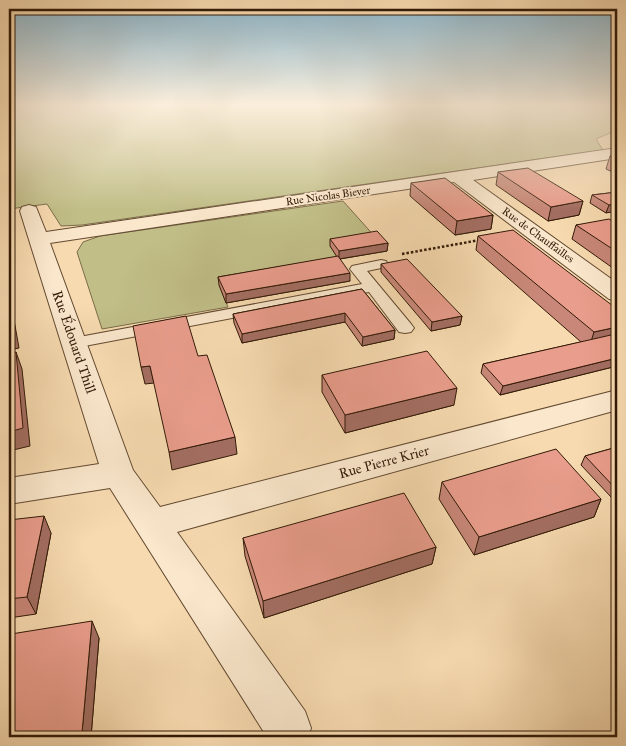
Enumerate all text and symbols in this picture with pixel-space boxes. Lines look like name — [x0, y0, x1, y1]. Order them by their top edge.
street label: Rue Nicolas Biever — [285, 183, 372, 208]
street label: Rue de Chauffailles — [499, 205, 577, 265]
street label: Rue Édouard Thill — [48, 288, 102, 396]
street label: Rue Pierre Krier — [337, 442, 432, 482]

